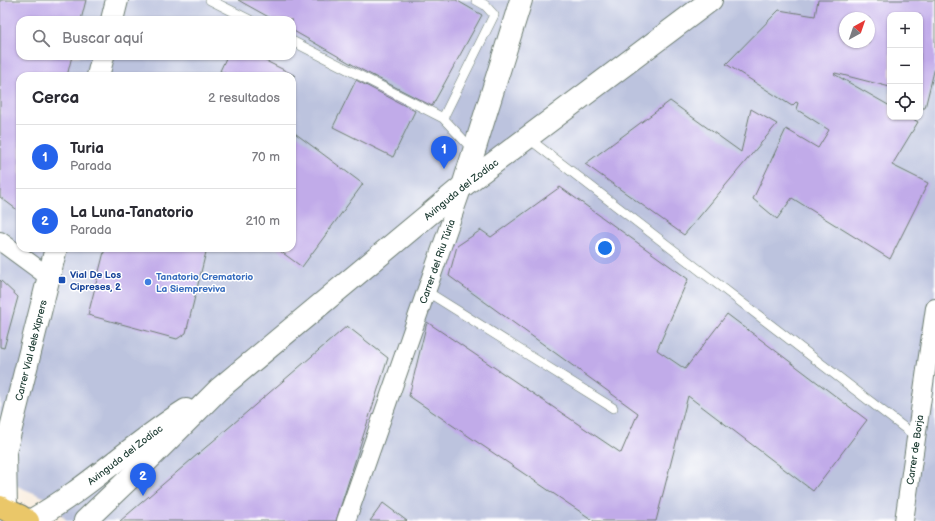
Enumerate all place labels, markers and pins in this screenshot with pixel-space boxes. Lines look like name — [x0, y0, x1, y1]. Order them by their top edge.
pin: 1 — [431, 136, 457, 169]
place label: Vial De Los Cipreses, 2 — [70, 269, 121, 293]
place label: Tanatorio Crematorio La Siempreviva — [156, 271, 254, 295]
marker: Vial De Los Cipreses, 2 — [57, 275, 67, 285]
marker: Tanatorio Crematorio La Siempreviva — [143, 277, 153, 287]
pin: 2 — [130, 463, 156, 496]

